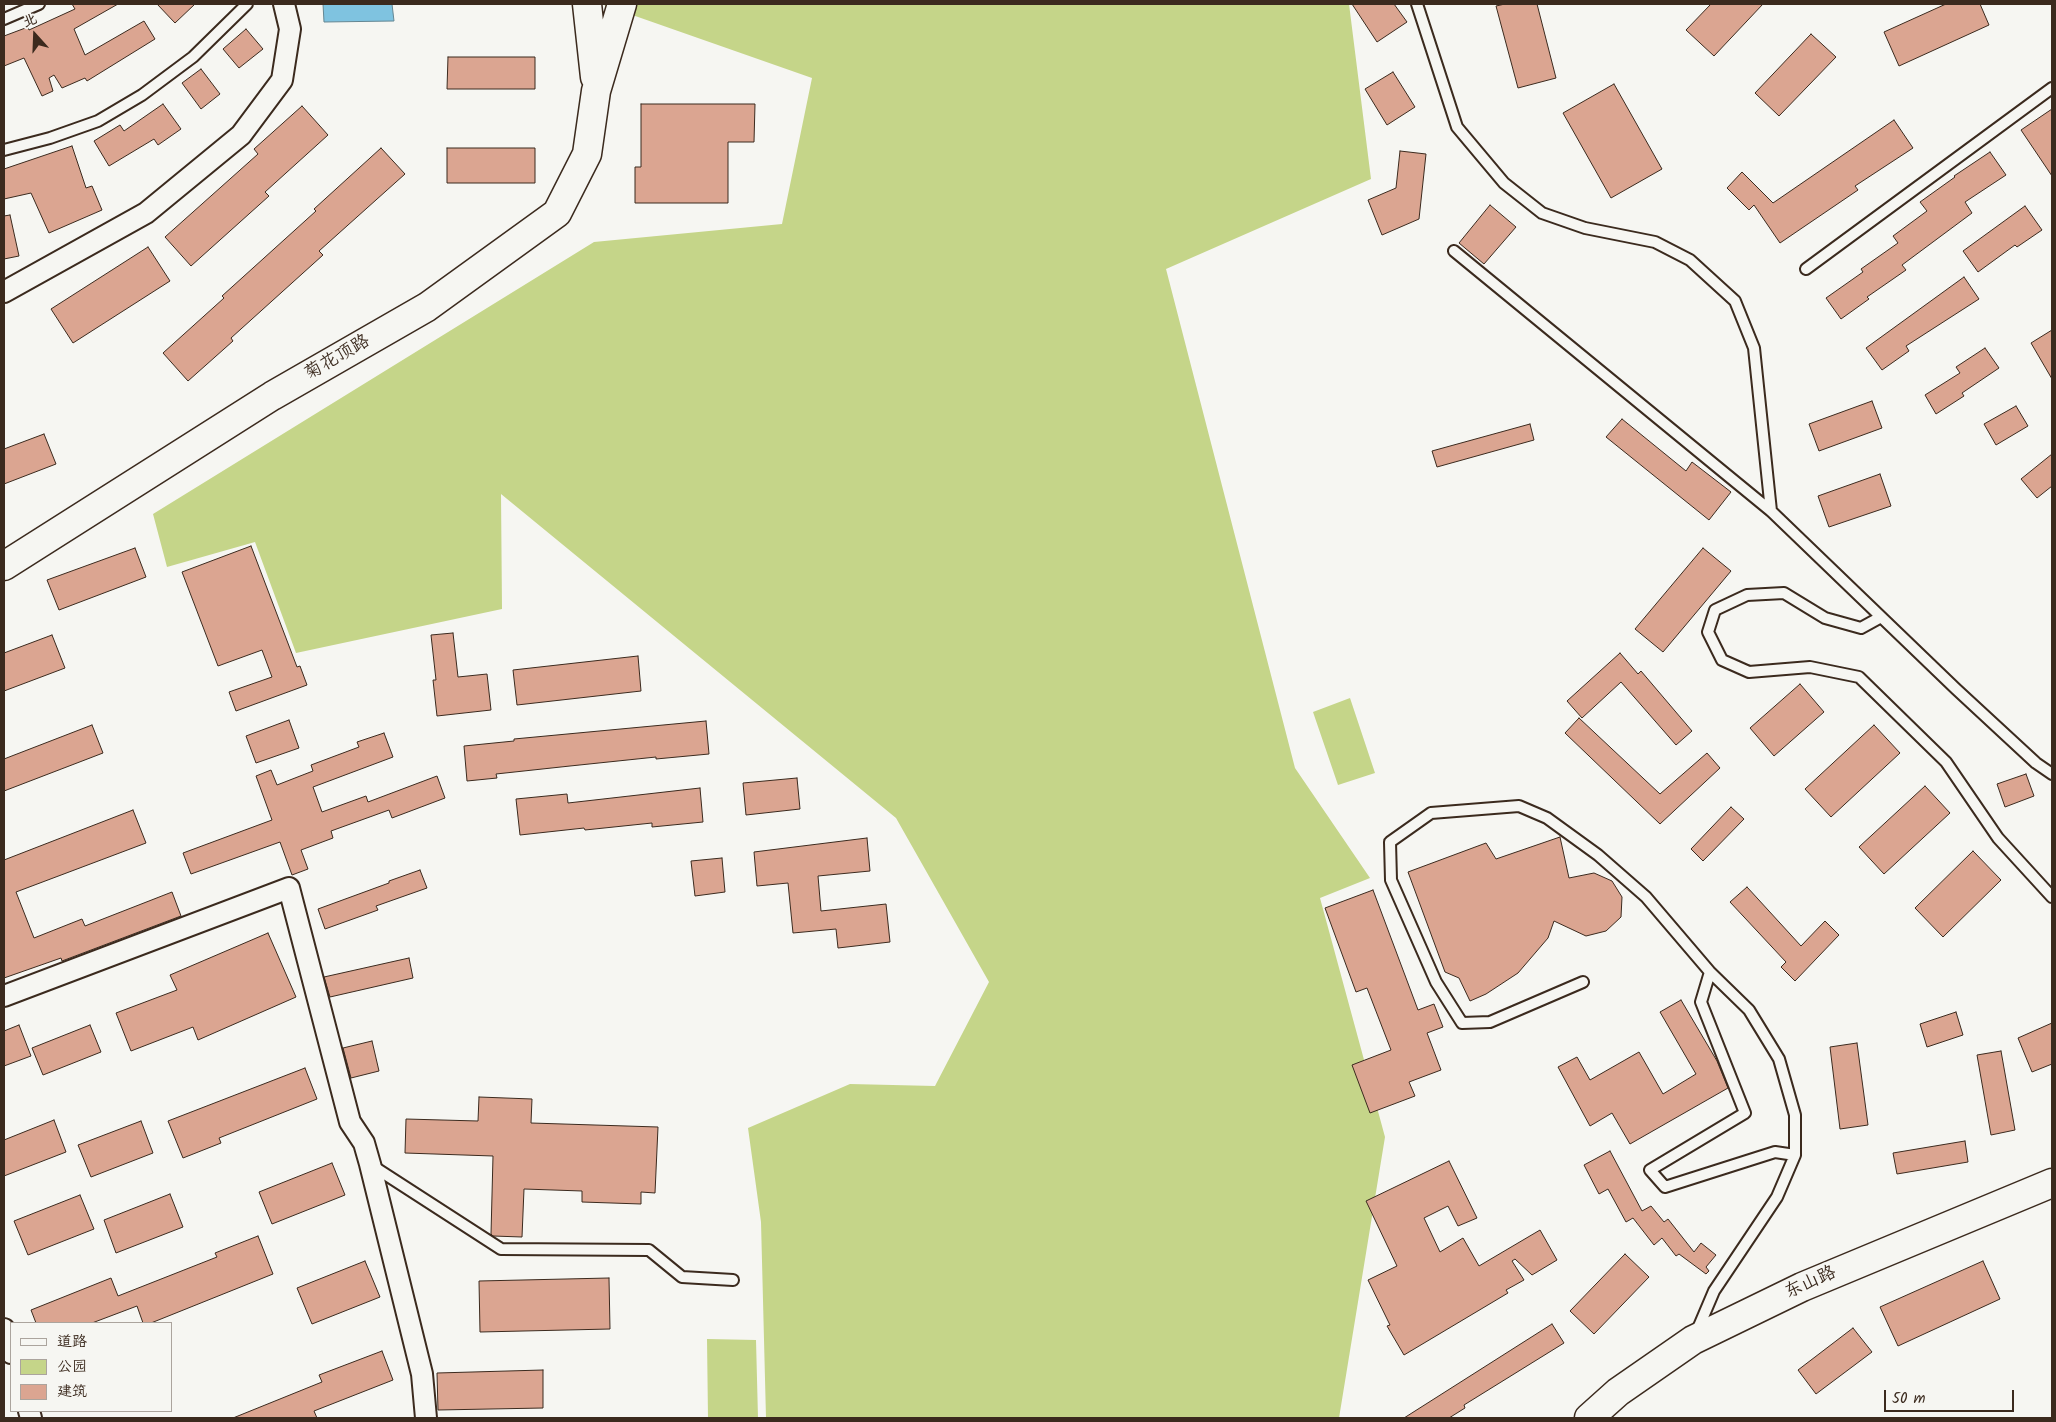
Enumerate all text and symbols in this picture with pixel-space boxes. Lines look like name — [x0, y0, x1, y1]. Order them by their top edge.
text: 北 — [20, 8, 40, 34]
north arrow — [10, 10, 60, 60]
street label: 菊花顶路 — [301, 332, 375, 386]
street label: 东山路 — [1782, 1263, 1840, 1305]
legend — [10, 1322, 172, 1412]
text: 道路 — [57, 1330, 87, 1354]
text: 公园 — [57, 1355, 87, 1379]
text: 建筑 — [57, 1380, 87, 1404]
scale bar — [1886, 1380, 2016, 1412]
text: 50 m — [1892, 1387, 1926, 1411]

